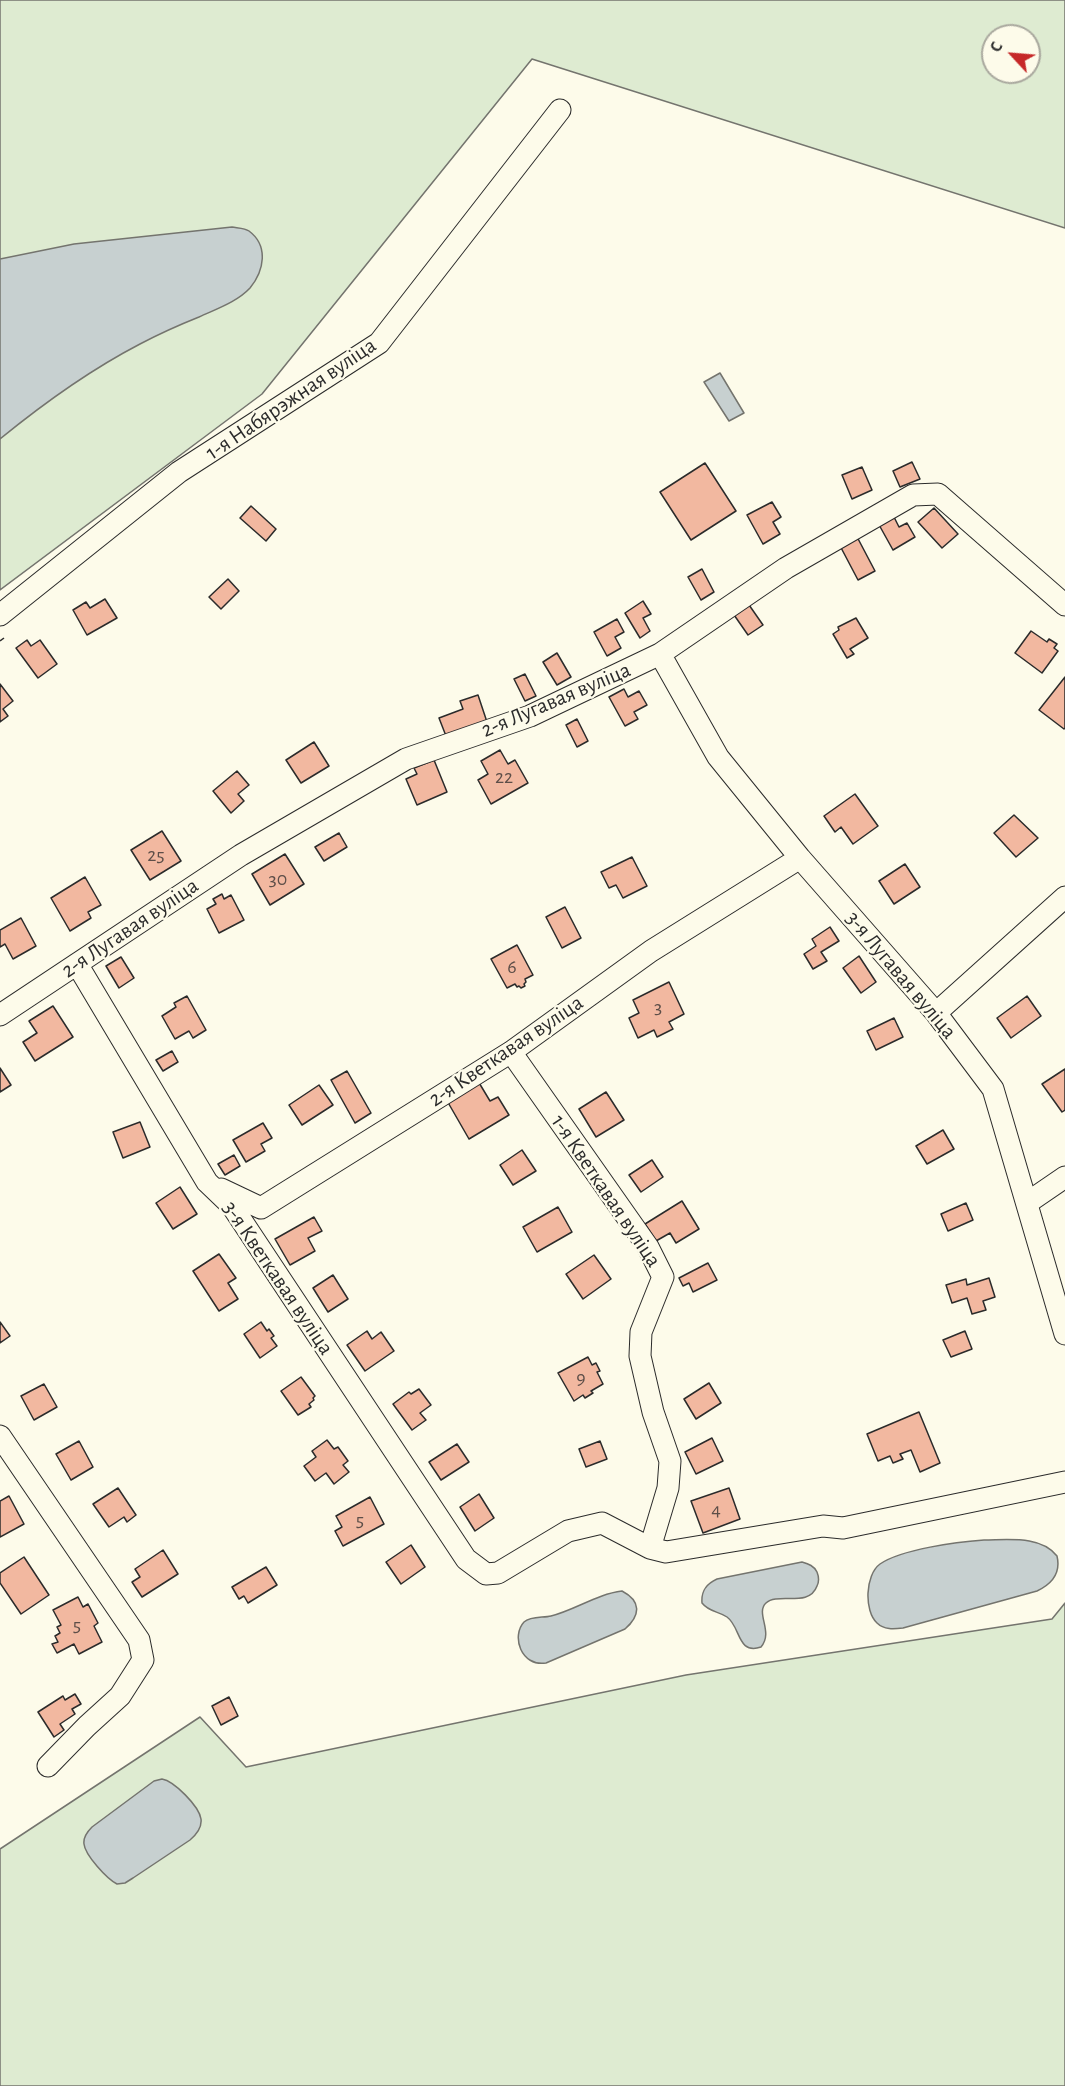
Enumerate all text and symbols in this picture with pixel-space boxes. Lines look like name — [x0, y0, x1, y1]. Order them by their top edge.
north arrow — [981, 24, 1041, 84]
text: С — [987, 40, 1006, 54]
street label: 1-я Набярэжная вуліца — [201, 332, 381, 466]
street label: 2-я Лугавая вуліца — [477, 657, 635, 743]
house number: 22 — [495, 765, 513, 789]
house number: 25 — [147, 843, 165, 867]
house number: 30 — [269, 867, 287, 891]
street label: 2-я Лугавая вуліца — [56, 872, 204, 984]
street label: 3-я Лугавая вуліца — [840, 906, 962, 1044]
house number: 6 — [507, 955, 517, 979]
street label: 2-я Кветкавая вуліца — [424, 989, 588, 1113]
house number: 3 — [654, 995, 662, 1019]
street label: 1-я Кветкавая вуліца — [545, 1110, 667, 1272]
street label: 3-я Кветкавая вуліца — [217, 1196, 339, 1360]
house number: 9 — [576, 1366, 586, 1390]
house number: 4 — [711, 1498, 721, 1522]
house number: 5 — [356, 1508, 364, 1532]
house number: 5 — [73, 1613, 81, 1637]

